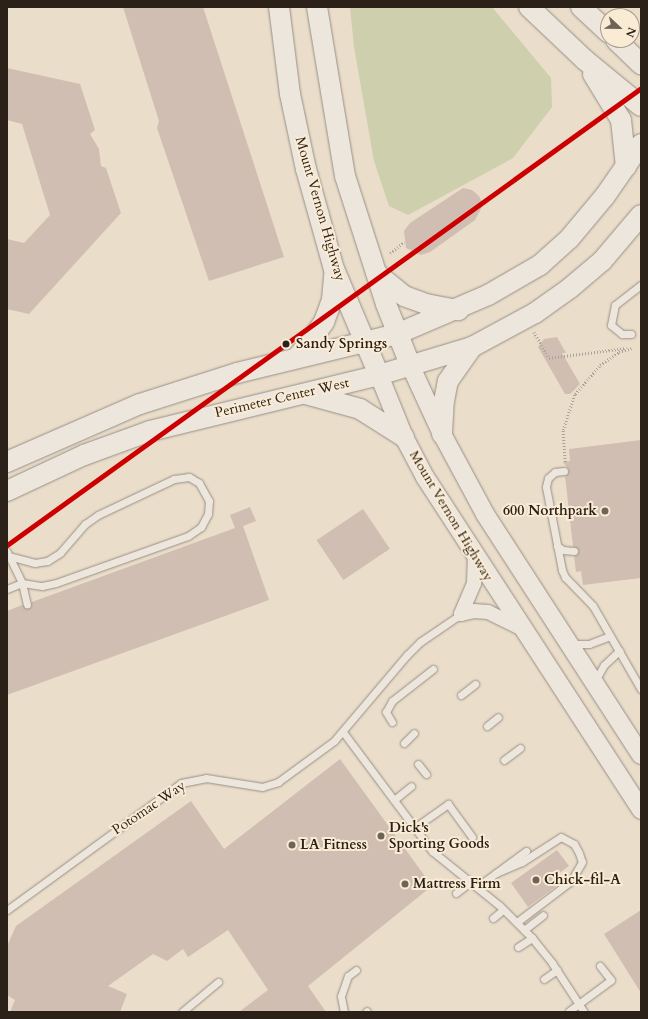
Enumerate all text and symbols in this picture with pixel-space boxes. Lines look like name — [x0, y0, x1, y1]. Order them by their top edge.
north arrow — [600, 8, 640, 48]
text: N — [622, 25, 639, 40]
street label: Mount Vernon Highway — [291, 135, 349, 283]
place label: Sandy Springs — [296, 336, 387, 352]
marker: Sandy Springs — [279, 337, 293, 351]
street label: Perimeter Center West — [213, 374, 351, 422]
street label: Mount Vernon Highway — [405, 448, 497, 584]
place label: 600 Northpark — [503, 503, 597, 519]
marker: 600 Northpark — [600, 506, 610, 516]
street label: Potomac Way — [109, 777, 189, 839]
place label: Dick's Sporting Goods — [389, 820, 489, 852]
marker: Dick's Sporting Goods — [376, 831, 386, 841]
place label: LA Fitness — [300, 837, 367, 853]
marker: LA Fitness — [287, 840, 297, 850]
place label: Chick-fil-A — [544, 872, 621, 888]
marker: Chick-fil-A — [531, 875, 541, 885]
place label: Mattress Firm — [413, 876, 501, 892]
marker: Mattress Firm — [400, 879, 410, 889]

